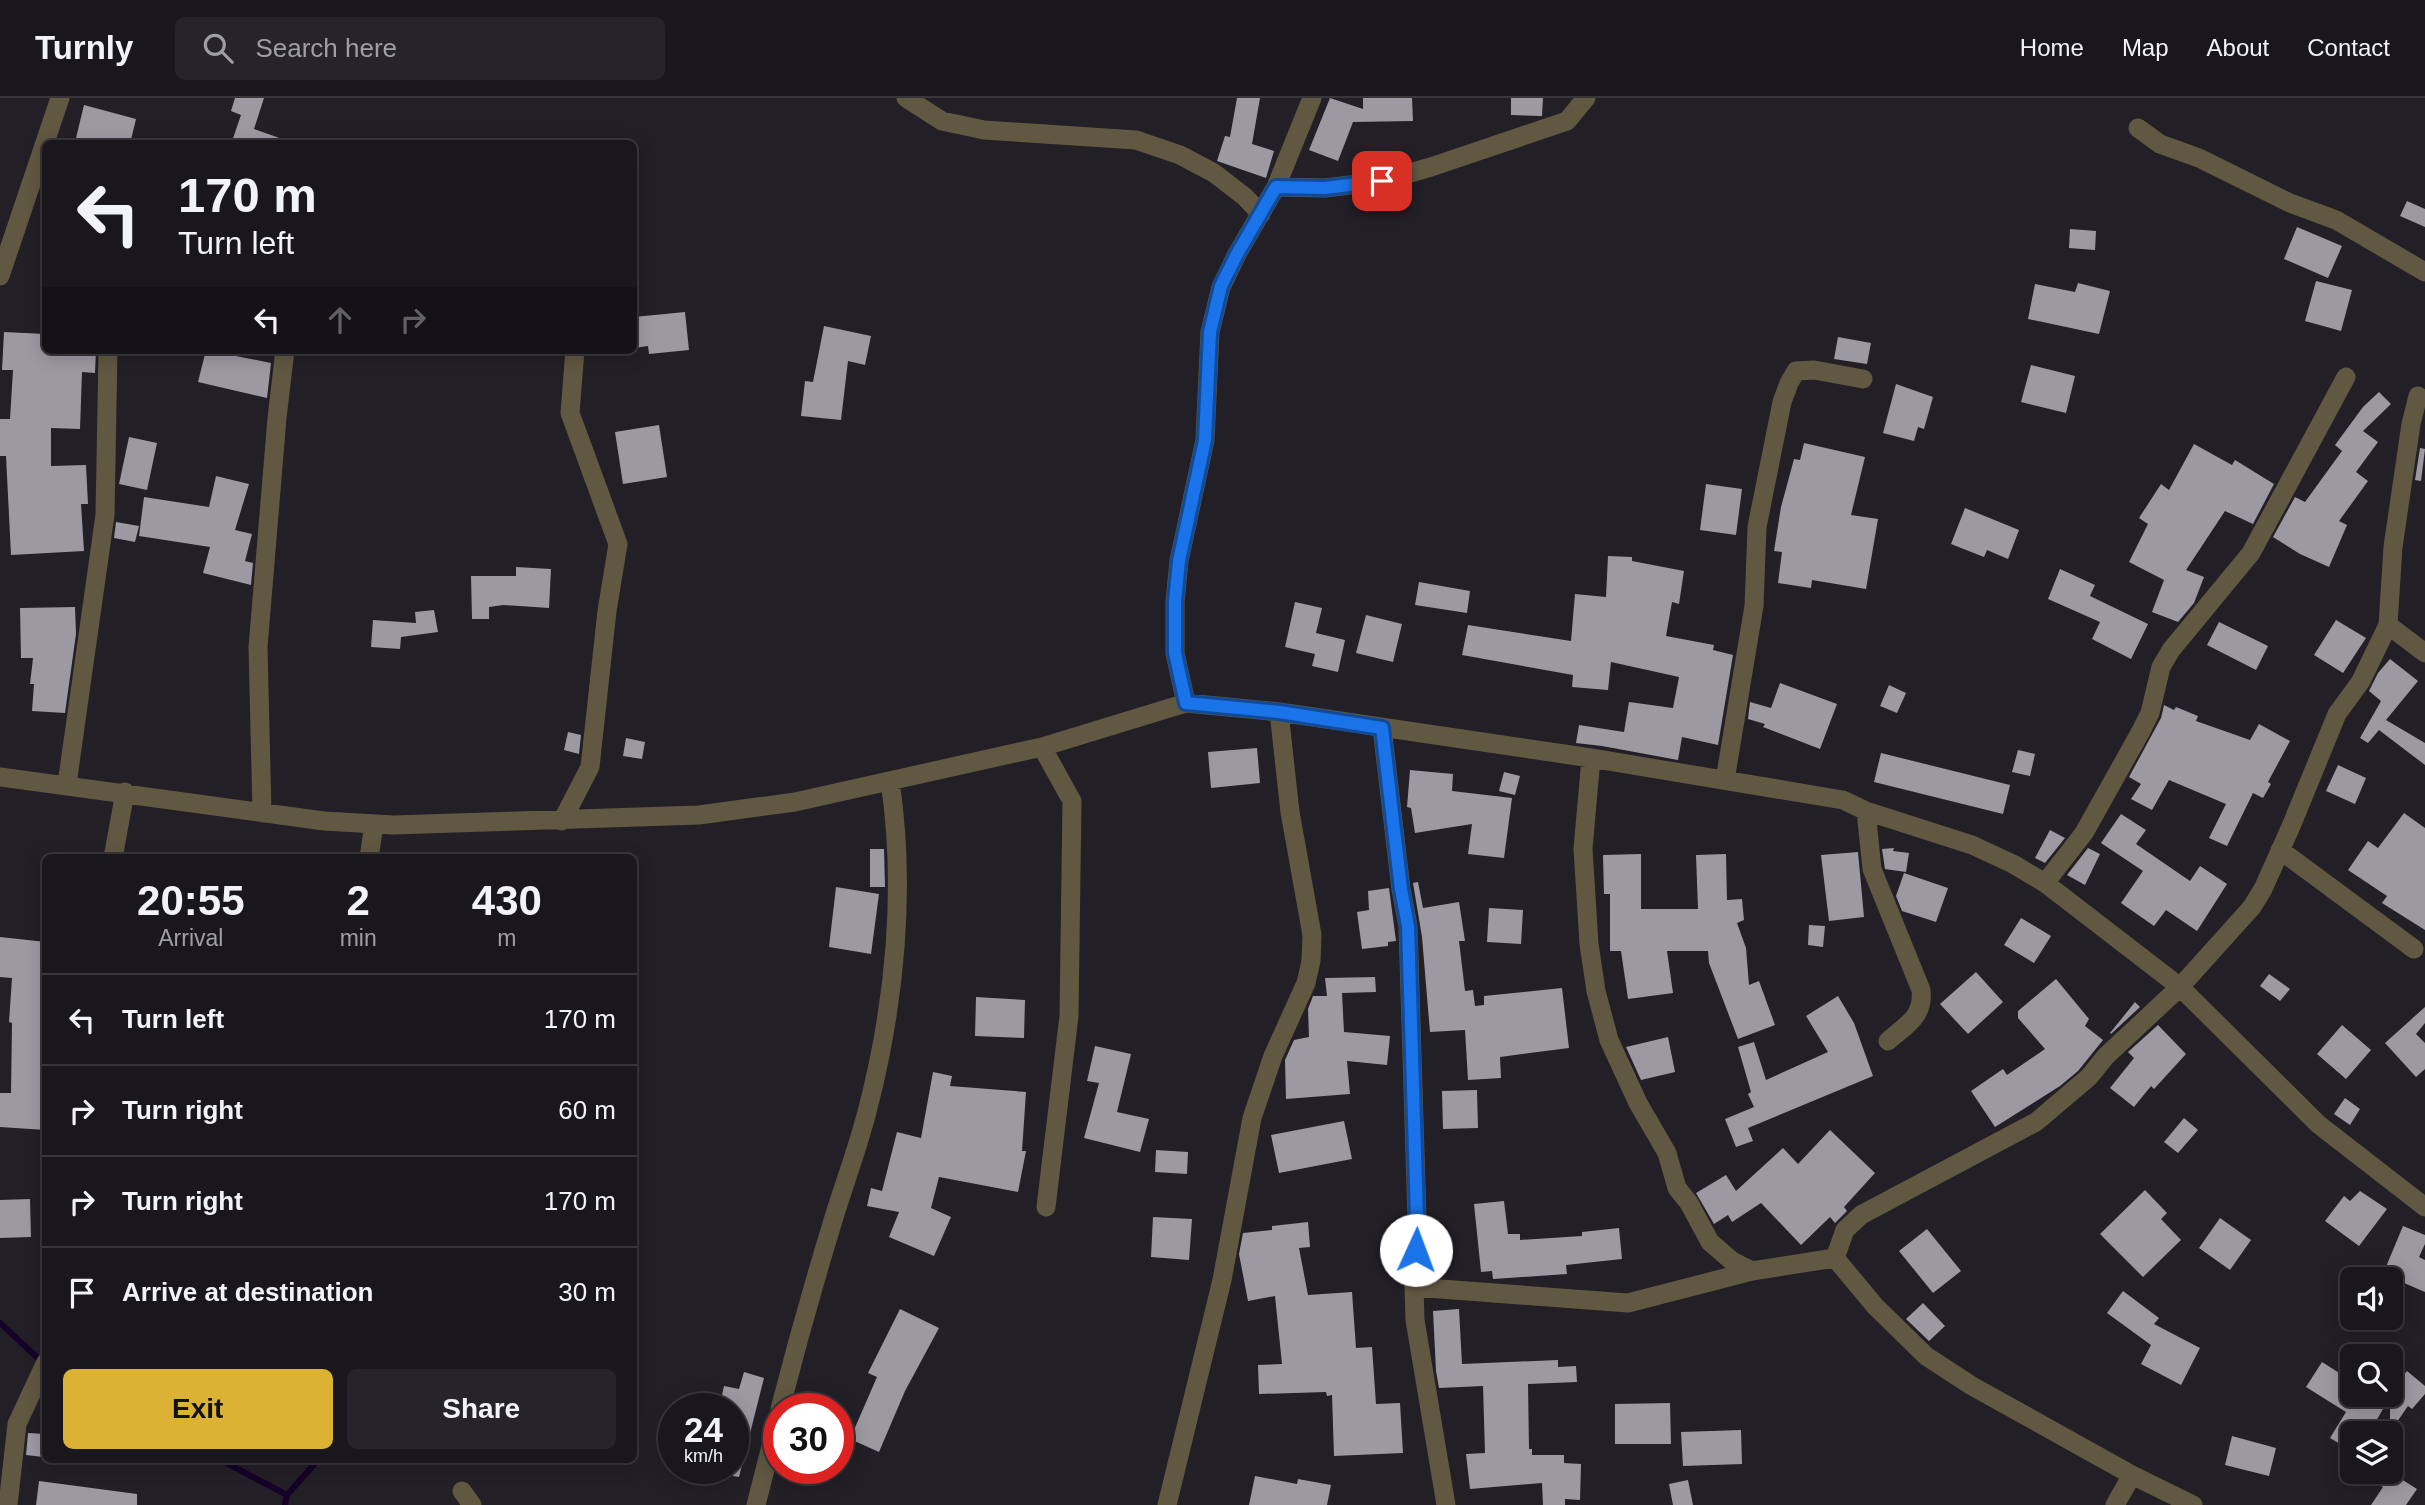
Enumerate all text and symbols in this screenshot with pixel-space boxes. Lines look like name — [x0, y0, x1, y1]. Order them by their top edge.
search box — [175, 17, 665, 80]
text: Turnly — [35, 29, 133, 66]
icon: search — [199, 29, 237, 67]
text: Search here — [255, 33, 397, 63]
text: Home — [2020, 34, 2084, 61]
text: Map — [2122, 34, 2169, 61]
text: About — [2207, 34, 2269, 61]
text: Contact — [2307, 34, 2390, 61]
pin — [1352, 151, 1412, 211]
icon: arrive — [1363, 162, 1401, 200]
icon: left — [63, 168, 154, 259]
text: 170 m — [178, 168, 317, 222]
text: Turn left — [178, 225, 294, 261]
icon: left — [248, 301, 286, 339]
icon: ahead — [321, 301, 359, 339]
icon: right — [394, 301, 432, 339]
text: 20:55 — [137, 877, 245, 924]
text: 2 — [346, 877, 370, 924]
text: 430 — [472, 877, 542, 924]
text: Arrival — [158, 925, 223, 951]
text: min — [340, 925, 377, 951]
text: m — [497, 925, 516, 951]
icon: left — [63, 1001, 101, 1039]
text: Turn left — [122, 1004, 224, 1034]
text: 170 m — [544, 1004, 616, 1034]
icon: right — [63, 1092, 101, 1130]
text: Turn right — [122, 1095, 243, 1125]
text: 60 m — [558, 1095, 616, 1125]
icon: right — [63, 1183, 101, 1221]
text: Turn right — [122, 1186, 243, 1216]
text: 170 m — [544, 1186, 616, 1216]
position arrow — [1379, 1213, 1453, 1287]
map controls — [2340, 1267, 2403, 1484]
button: sound — [2340, 1267, 2403, 1330]
icon: arrive — [63, 1274, 101, 1312]
text: Arrive at destination — [122, 1277, 373, 1307]
text: 30 m — [558, 1277, 616, 1307]
button: search — [2340, 1344, 2403, 1407]
button: Exit — [63, 1369, 333, 1449]
button: Share — [347, 1369, 616, 1449]
speed limit sign: 30 — [763, 1393, 854, 1484]
text: 24 — [684, 1410, 723, 1449]
button: layers — [2340, 1421, 2403, 1484]
text: km/h — [684, 1446, 723, 1466]

